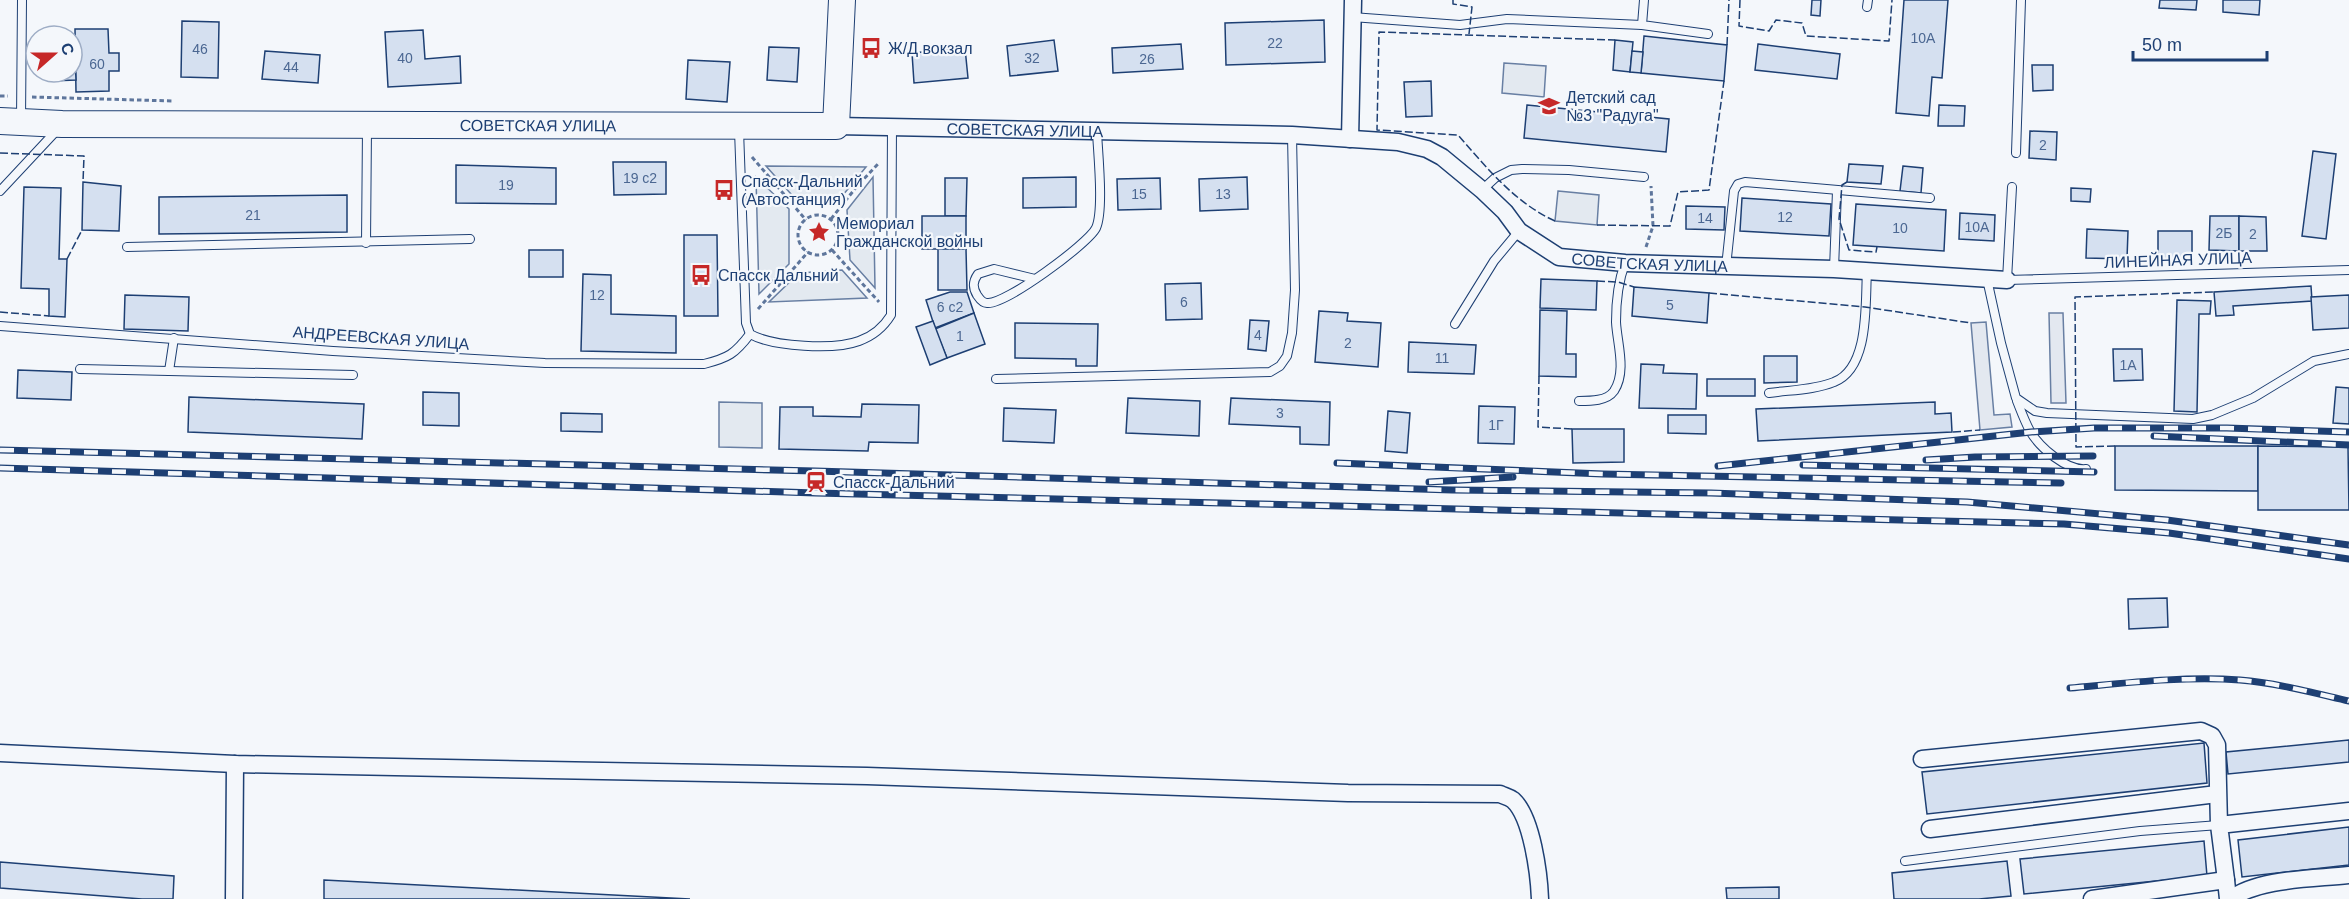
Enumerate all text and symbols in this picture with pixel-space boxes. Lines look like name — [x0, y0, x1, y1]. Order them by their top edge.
north arrow — [24, 24, 84, 84]
scale bar — [2133, 24, 2266, 62]
house number: 10А — [1911, 30, 1936, 46]
house number: 22 — [1267, 35, 1283, 51]
text: 50 m — [2142, 35, 2182, 55]
bus stop icon: Ж/Д вокзал — [859, 36, 883, 60]
text: С — [58, 40, 78, 58]
place label: Ж/Д вокзал — [888, 40, 972, 57]
house number: 46 — [192, 41, 208, 57]
house number: 40 — [397, 50, 413, 66]
house number: 32 — [1024, 50, 1040, 66]
house number: 26 — [1139, 51, 1155, 67]
house number: 60 — [89, 56, 105, 72]
house number: 44 — [283, 59, 299, 75]
place label: Детский сад №3 "Радуга" — [1566, 89, 1659, 124]
school or university icon: Детский сад №3 "Радуга" — [1537, 94, 1561, 118]
street label: СОВЕТСКАЯ УЛИЦА — [460, 117, 617, 134]
street label: СОВЕТСКАЯ УЛИЦА — [947, 120, 1104, 140]
house number: 2 — [2039, 137, 2047, 153]
house number: 19 с2 — [623, 170, 657, 186]
place label: Спасск-Дальний (Автостанция) — [741, 173, 863, 208]
house number: 19 — [498, 177, 514, 193]
bus stop icon: Спасск-Дальний (Автостанция) — [712, 178, 736, 202]
house number: 15 — [1131, 186, 1147, 202]
house number: 13 — [1215, 186, 1231, 202]
house number: 21 — [245, 207, 261, 223]
house number: 12 — [1777, 209, 1793, 225]
house number: 14 — [1697, 210, 1713, 226]
place label: Мемориал Гражданской войны — [836, 215, 983, 250]
house number: 10А — [1965, 219, 1990, 235]
place icon: Мемориал Гражданской войны — [807, 220, 831, 244]
house number: 10 — [1892, 220, 1908, 236]
house number: 2Б — [2216, 225, 2232, 241]
house number: 2 — [2249, 226, 2257, 242]
street label: ЛИНЕЙНАЯ УЛИЦА — [2104, 248, 2253, 271]
street label: СОВЕТСКАЯ УЛИЦА — [1571, 250, 1728, 274]
bus stop icon: Спасск Дальний — [689, 263, 713, 287]
place label: Спасск Дальний — [718, 267, 839, 284]
house number: 12 — [589, 287, 605, 303]
house number: 6 — [1180, 294, 1188, 310]
house number: 5 — [1666, 297, 1674, 313]
house number: 6 с2 — [937, 299, 963, 315]
street label: АНДРЕЕВСКАЯ УЛИЦА — [292, 323, 470, 353]
house number: 4 — [1254, 327, 1262, 343]
house number: 1 — [956, 328, 964, 344]
house number: 2 — [1344, 335, 1352, 351]
house number: 11 — [1435, 350, 1449, 366]
house number: 1А — [2119, 357, 2137, 373]
house number: 3 — [1276, 405, 1284, 421]
house number: 1Г — [1488, 417, 1504, 433]
station icon: Спасск-Дальний — [804, 470, 828, 494]
place label: Спасск-Дальний — [833, 474, 955, 491]

